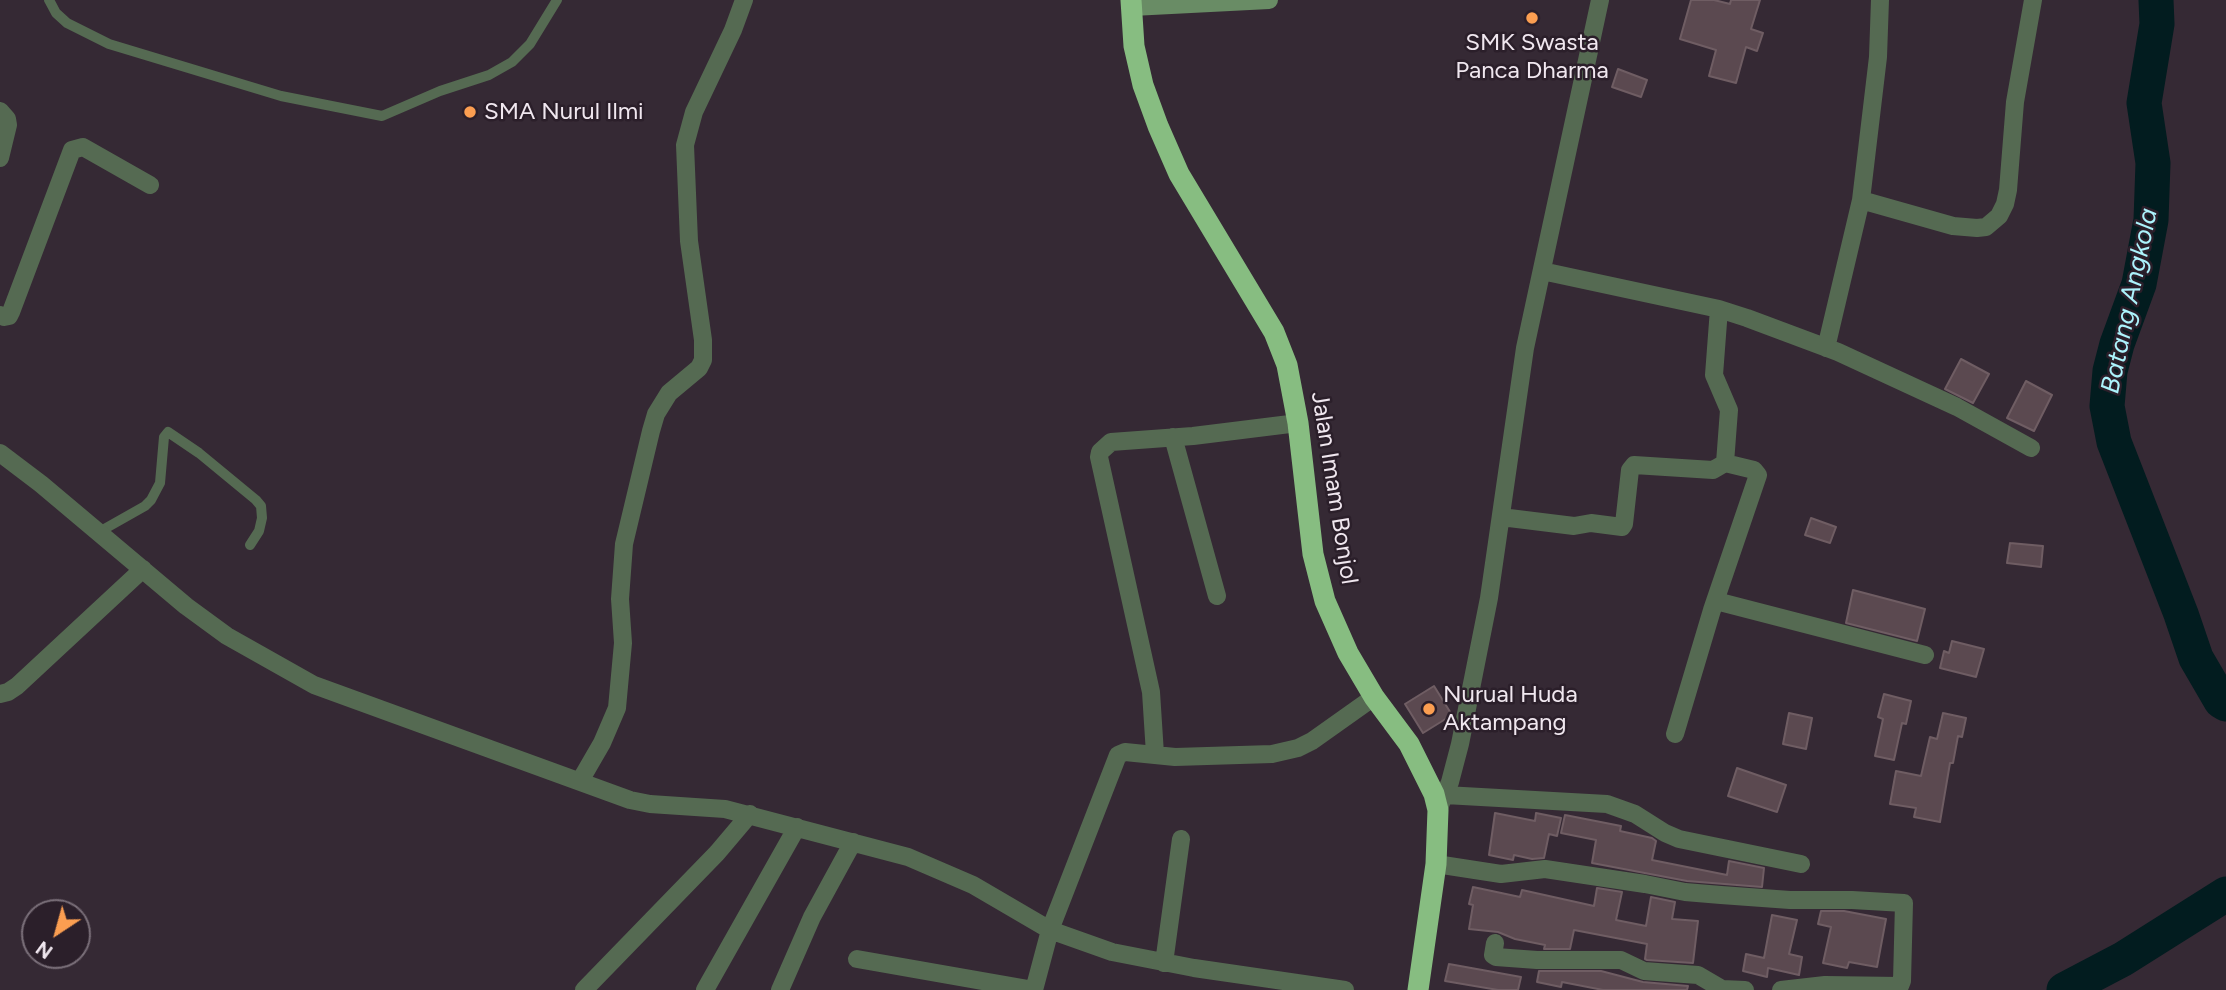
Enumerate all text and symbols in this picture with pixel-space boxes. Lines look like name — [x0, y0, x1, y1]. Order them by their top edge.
marker: SMK Swasta Panca Dharma — [1524, 10, 1540, 26]
place label: SMK Swasta Panca Dharma — [1455, 29, 1609, 85]
place label: SMA Nurul Ilmi — [484, 98, 644, 126]
marker: SMA Nurul Ilmi — [462, 104, 478, 120]
water label: Batang Angkola — [2095, 206, 2165, 396]
street label: Jalan Imam Bonjol — [1305, 390, 1363, 586]
place label: Nurual Huda Aktampang — [1443, 681, 1578, 737]
marker: Nurual Huda Aktampang — [1421, 701, 1437, 717]
north arrow — [21, 899, 91, 969]
text: N — [32, 936, 57, 963]

